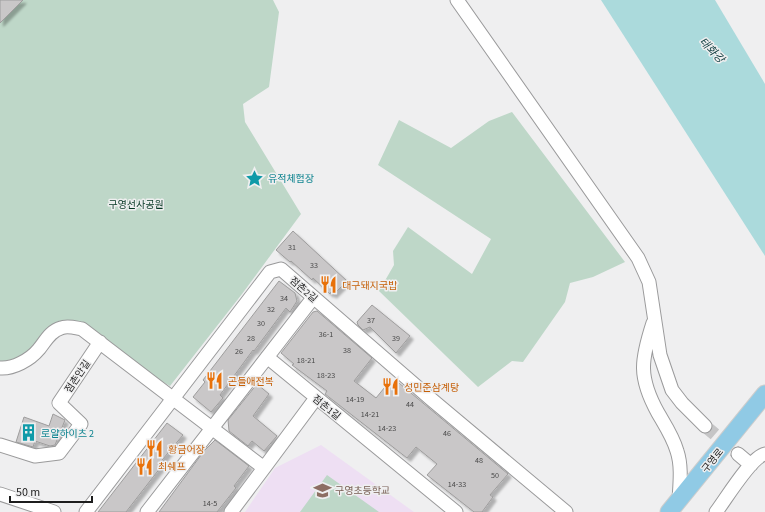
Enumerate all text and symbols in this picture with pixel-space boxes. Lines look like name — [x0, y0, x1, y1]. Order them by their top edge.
water label: 태화강 — [696, 34, 729, 68]
place icon: 유적체험장 — [245, 168, 265, 188]
place label: 유적체험장 — [268, 172, 314, 186]
park label: 구영선사공원 — [108, 198, 164, 212]
house number: 31 — [288, 242, 296, 253]
house number: 33 — [310, 260, 318, 271]
street label: 점촌2길 — [286, 274, 320, 306]
restaurant icon: 대구돼지국밥 — [319, 275, 339, 295]
place label: 대구돼지국밥 — [342, 279, 398, 293]
house number: 34 — [280, 293, 288, 304]
house number: 32 — [267, 304, 275, 315]
house number: 37 — [367, 315, 375, 326]
house number: 30 — [257, 318, 265, 329]
house number: 36-1 — [319, 329, 333, 340]
house number: 28 — [247, 333, 255, 344]
house number: 39 — [392, 333, 400, 344]
house number: 38 — [343, 345, 351, 356]
house number: 26 — [235, 346, 243, 357]
house number: 18-21 — [297, 355, 315, 366]
street label: 점촌안길 — [62, 357, 94, 396]
house number: 18-23 — [317, 370, 335, 381]
restaurant icon: 곤들애전복 — [205, 371, 225, 391]
place label: 곤들애전복 — [228, 375, 274, 389]
restaurant icon: 성민준삼계탕 — [381, 377, 401, 397]
place label: 성민준삼계탕 — [404, 381, 459, 395]
street label: 점촌1길 — [309, 392, 343, 423]
house number: 14-19 — [346, 394, 364, 405]
house number: 44 — [406, 399, 414, 410]
house number: 14-21 — [361, 409, 379, 420]
building icon: 로얄하이츠 2 — [18, 423, 38, 443]
house number: 14-23 — [378, 423, 396, 434]
place label: 로얄하이츠 2 — [41, 427, 94, 441]
house number: 46 — [443, 428, 451, 439]
restaurant icon: 황금어장 — [145, 439, 165, 459]
place label: 황금어장 — [168, 443, 205, 457]
street label: 구영로 — [699, 445, 727, 476]
house number: 48 — [475, 455, 483, 466]
restaurant icon: 최쉐프 — [135, 456, 155, 476]
place label: 최쉐프 — [158, 460, 186, 474]
house number: 50 — [491, 470, 499, 481]
scale bar — [10, 478, 92, 504]
house number: 14-33 — [448, 479, 466, 490]
school or university icon: 구영초등학교 — [312, 480, 332, 500]
text: 50 m — [16, 484, 40, 501]
place label: 구영초등학교 — [335, 484, 390, 498]
house number: 14-5 — [203, 498, 217, 509]

